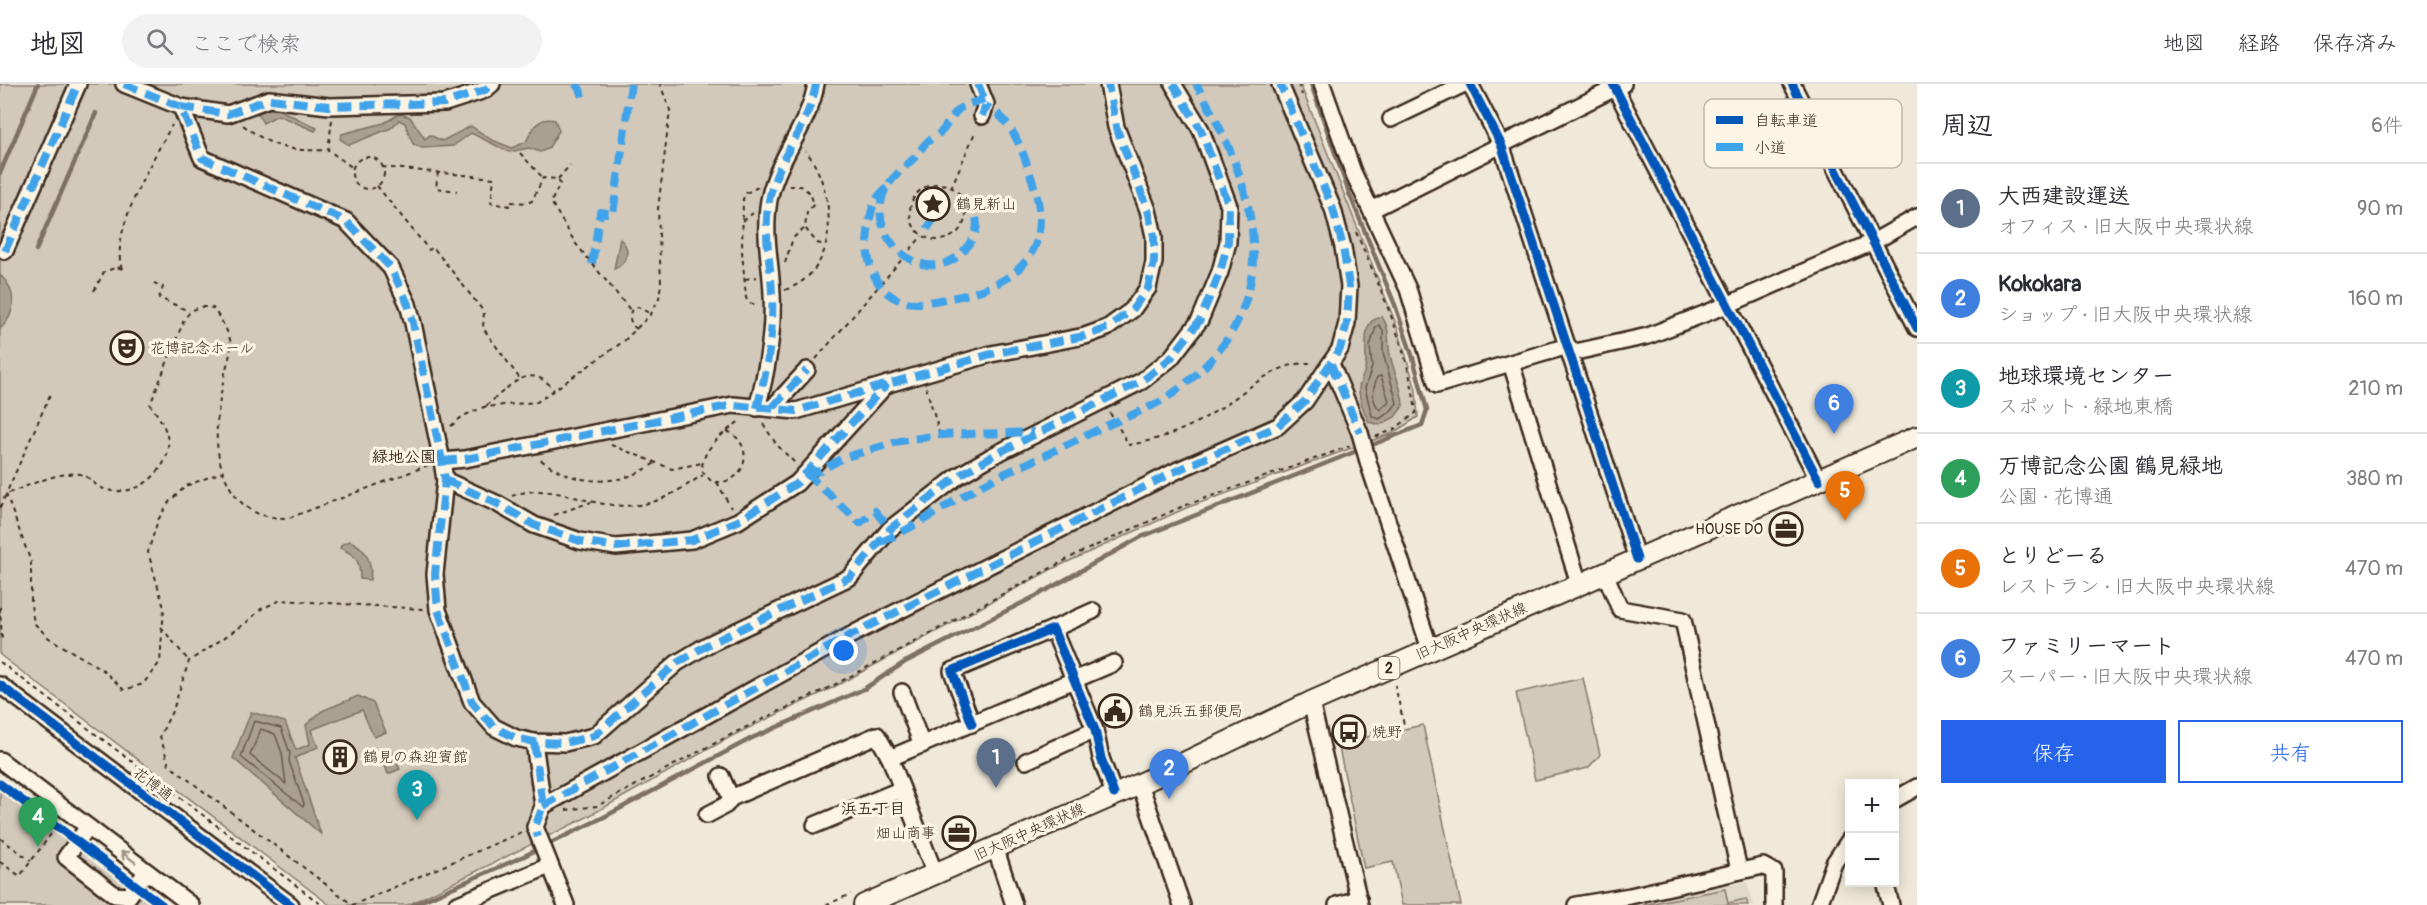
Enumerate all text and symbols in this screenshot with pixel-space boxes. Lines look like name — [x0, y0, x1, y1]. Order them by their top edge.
search box — [122, 14, 542, 68]
icon: search — [143, 25, 176, 58]
text: 地図 — [30, 27, 86, 62]
text: ここで検索 — [191, 30, 301, 58]
text: 地図 — [2163, 30, 2205, 57]
text: 経路 — [2238, 30, 2280, 57]
text: 保存済み — [2313, 30, 2397, 57]
legend — [1704, 99, 1902, 168]
text: 周辺 — [1941, 110, 1993, 142]
text: 自転車道 — [1754, 111, 1818, 131]
text: 6件 — [2371, 113, 2403, 138]
text: 小道 — [1754, 138, 1786, 158]
text: 大西建設運送 — [1998, 182, 2130, 210]
place icon: 鶴見新山 — [915, 186, 951, 222]
place label: 鶴見新山 — [956, 195, 1016, 214]
text: 1 — [1957, 196, 1964, 221]
text: 90 m — [2357, 196, 2403, 221]
text: オフィス · 旧大阪中央環状線 — [1998, 214, 2253, 239]
text: Kokokara — [1998, 270, 2082, 298]
text: 2 — [1955, 286, 1966, 311]
text: 160 m — [2348, 286, 2403, 311]
text: ショップ · 旧大阪中央環状線 — [1998, 302, 2252, 327]
theatre icon: 花博記念ホール — [109, 330, 145, 366]
place label: 花博記念ホール — [150, 339, 254, 358]
text: 地球環境センター — [1998, 362, 2174, 390]
text: 3 — [1955, 376, 1966, 401]
text: 210 m — [2348, 376, 2403, 401]
pin: 6 — [1814, 384, 1854, 434]
text: スポット · 緑地東橋 — [1998, 394, 2173, 419]
district label: 緑地公園 — [372, 447, 436, 467]
text: 万博記念公園 鶴見緑地 — [1998, 452, 2223, 480]
text: 4 — [1955, 466, 1966, 491]
text: 380 m — [2346, 466, 2403, 491]
pin: 5 — [1826, 472, 1864, 521]
text: 公園 · 花博通 — [1998, 484, 2113, 509]
office icon: HOUSE DO — [1768, 511, 1804, 547]
place label: HOUSE DO — [1695, 520, 1763, 539]
text: とりどーる — [1998, 542, 2108, 570]
text: 5 — [1955, 556, 1966, 581]
text: 470 m — [2345, 556, 2403, 581]
text: レストラン · 旧大阪中央環状線 — [1998, 574, 2275, 599]
street label: 旧大阪中央環状線 — [1413, 598, 1530, 665]
text: ファミリーマート — [1998, 632, 2175, 660]
your location — [829, 636, 858, 665]
text: 6 — [1955, 646, 1966, 671]
text: 470 m — [2345, 646, 2403, 671]
road number: 2 — [1378, 657, 1400, 679]
text: スーパー · 旧大阪中央環状線 — [1998, 664, 2252, 689]
public building icon: 鶴見浜五郵便局 — [1097, 693, 1133, 729]
place label: 鶴見浜五郵便局 — [1138, 702, 1243, 721]
bus stop icon: 焼野 — [1331, 714, 1367, 750]
button: 保存 — [1941, 720, 2166, 783]
button: 共有 — [2178, 720, 2403, 783]
place label: 焼野 — [1372, 723, 1402, 742]
pin: 1 — [976, 738, 1016, 788]
building icon: 鶴見の森迎賓館 — [322, 739, 358, 775]
place label: 鶴見の森迎賓館 — [363, 748, 468, 767]
pin: 2 — [1150, 750, 1188, 799]
street label: 花博通 — [129, 763, 176, 806]
pin: 3 — [398, 770, 436, 820]
map controls — [1845, 779, 1899, 887]
button: + — [1845, 779, 1899, 833]
pin: 4 — [18, 798, 57, 847]
district label: 浜五丁目 — [841, 799, 905, 819]
street label: 旧大阪中央環状線 — [971, 799, 1088, 866]
office icon: 畑山商事 — [941, 815, 977, 851]
place label: 畑山商事 — [876, 824, 936, 843]
button: − — [1845, 833, 1899, 887]
one-way arrow — [120, 851, 136, 864]

